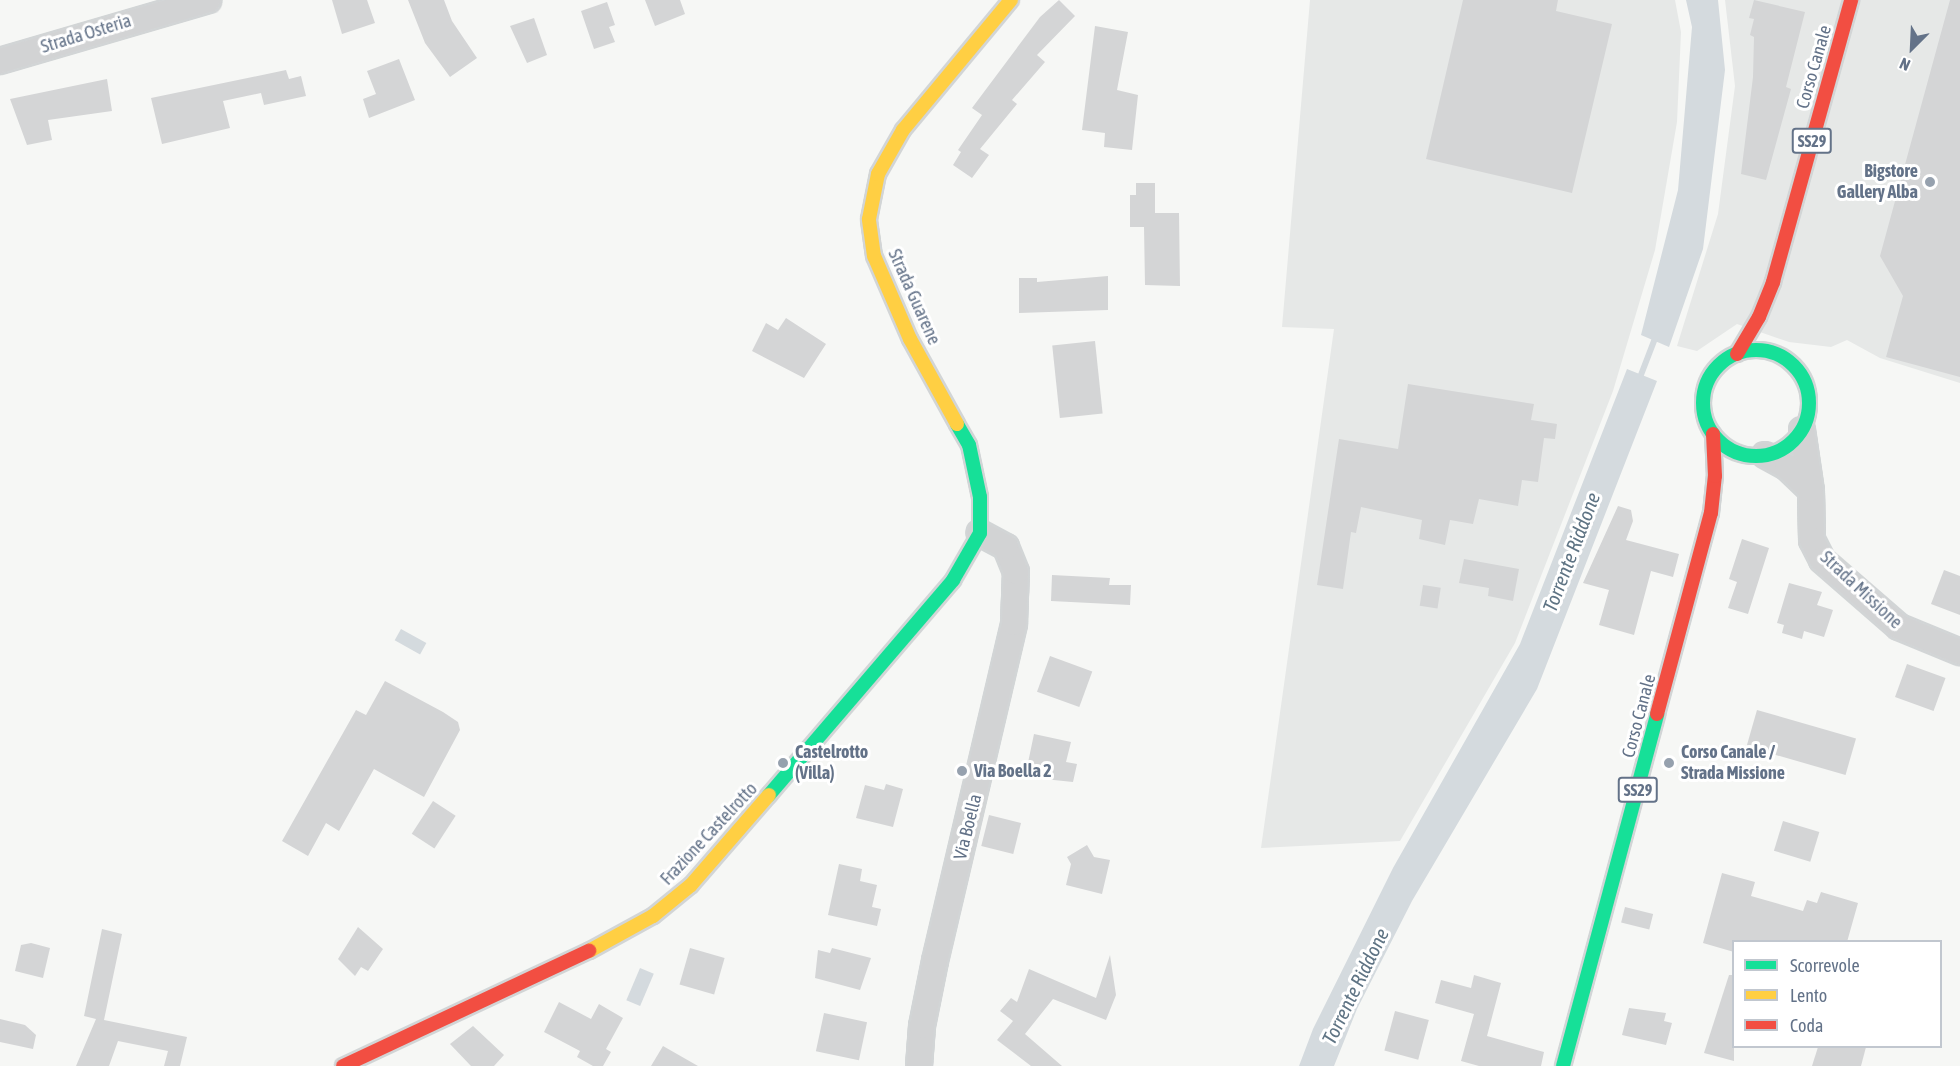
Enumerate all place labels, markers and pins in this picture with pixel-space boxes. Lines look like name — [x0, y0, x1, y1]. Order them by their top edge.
place label: Bigstore Gallery Alba — [1837, 161, 1918, 204]
marker: Bigstore Gallery Alba — [1923, 175, 1937, 189]
place label: Castelrotto (Villa) — [795, 742, 868, 784]
place label: Corso Canale / Strada Missione — [1681, 742, 1785, 784]
marker: Castelrotto (Villa) — [776, 756, 790, 770]
marker: Corso Canale / Strada Missione — [1662, 756, 1676, 770]
place label: Via Boella 2 — [974, 760, 1052, 782]
marker: Via Boella 2 — [955, 764, 969, 778]

